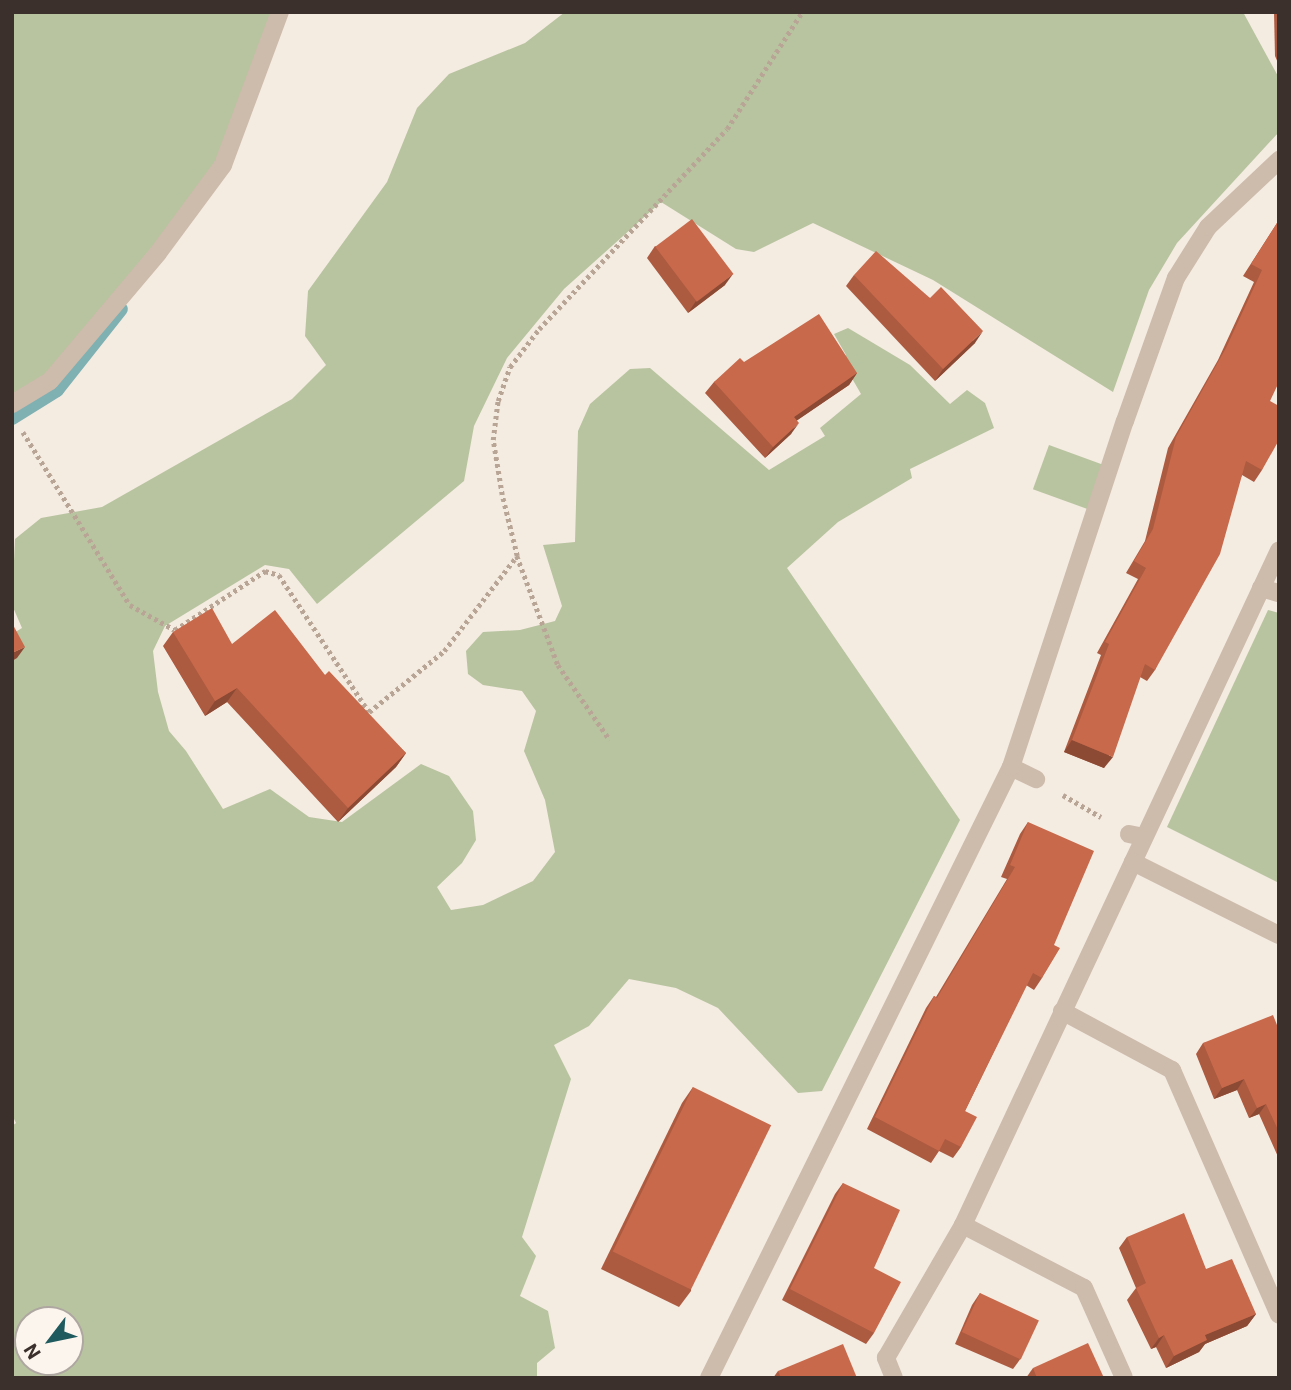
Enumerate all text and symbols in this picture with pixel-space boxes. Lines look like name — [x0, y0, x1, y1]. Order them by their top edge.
north arrow — [14, 1306, 84, 1376]
text: N — [19, 1340, 46, 1363]

